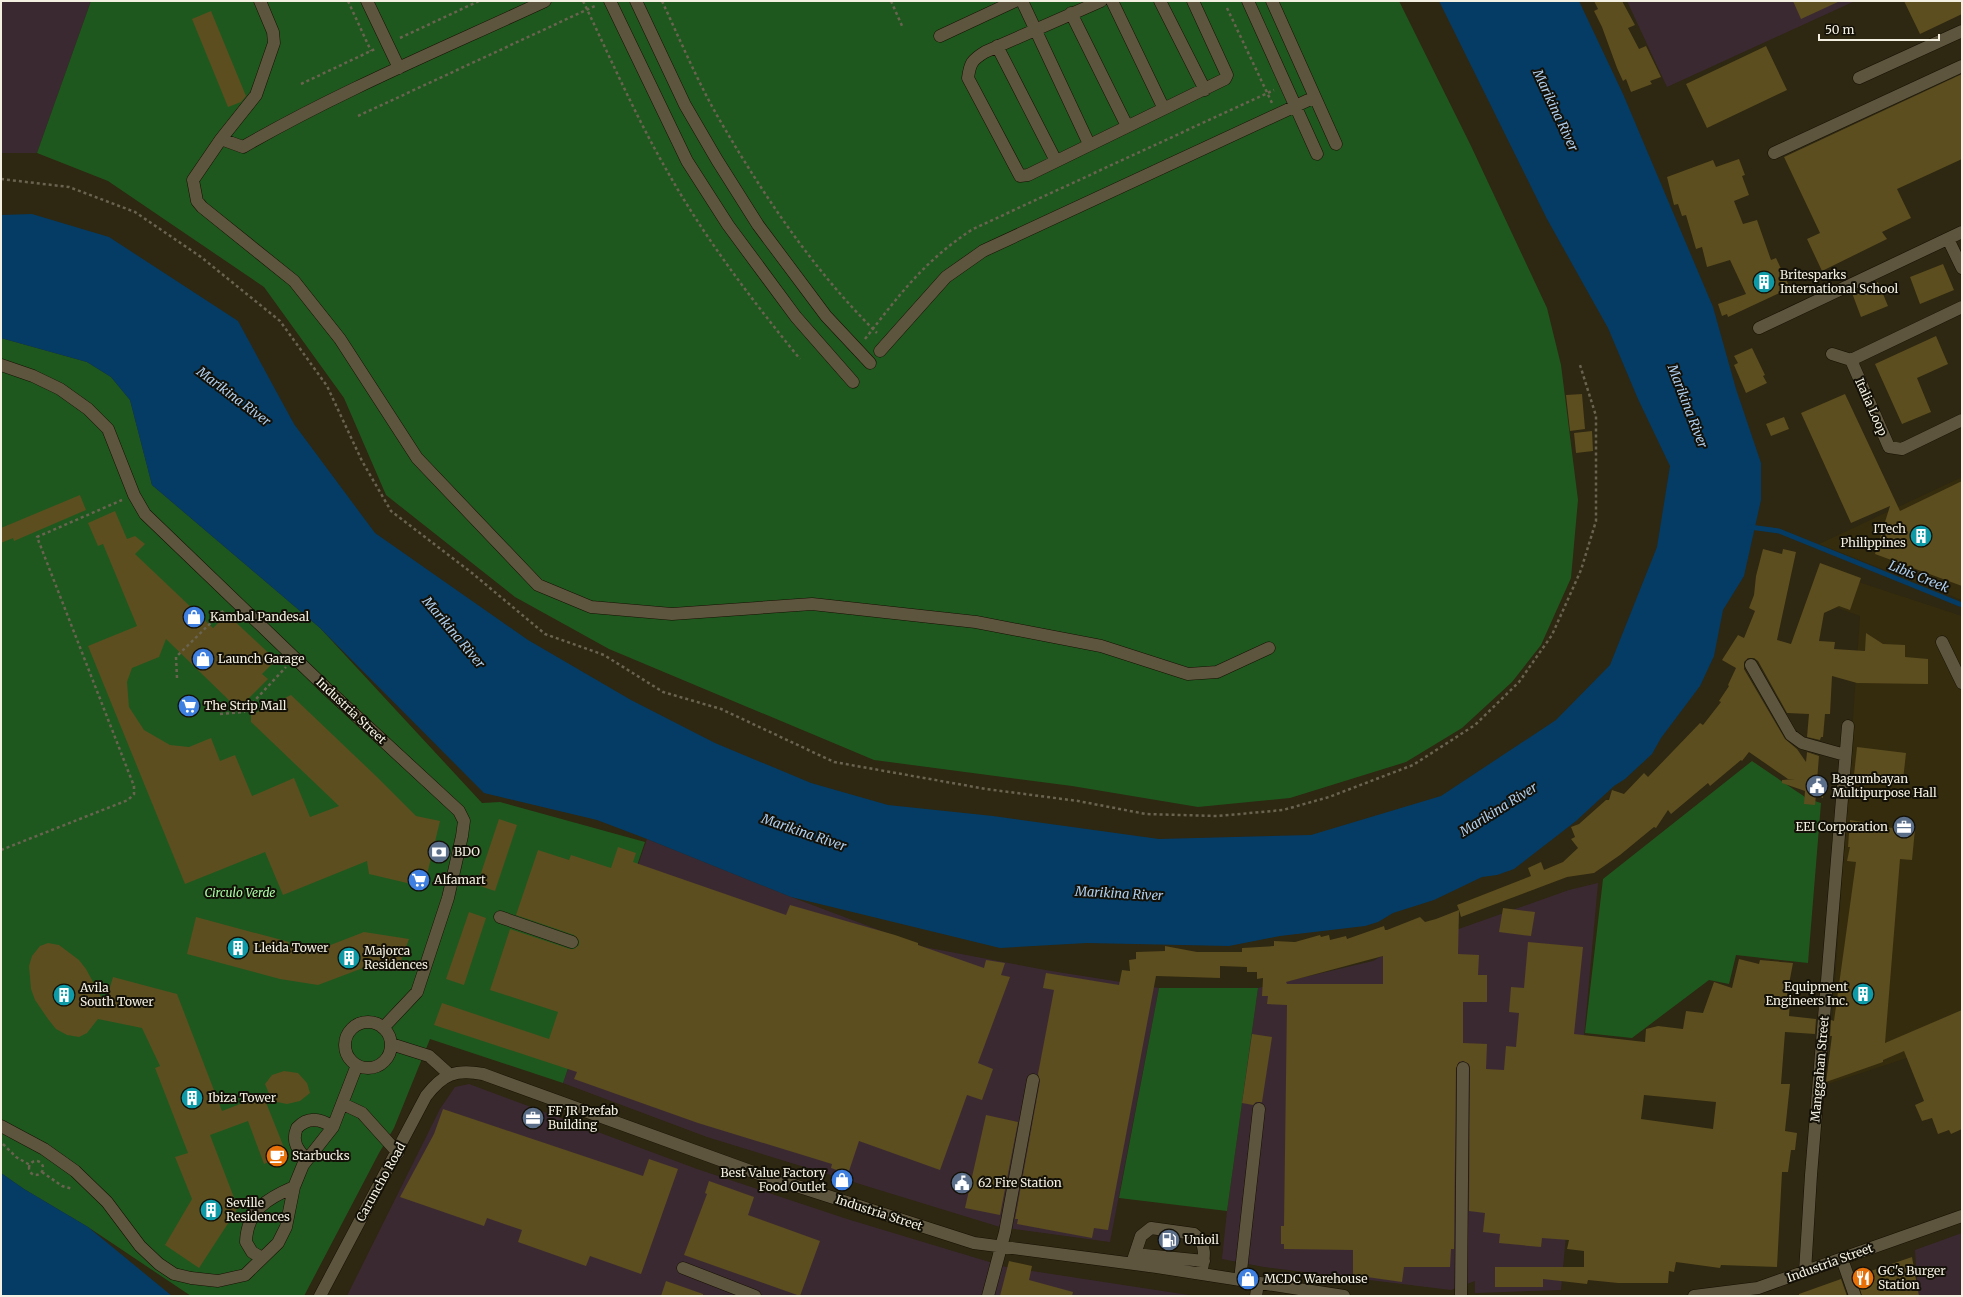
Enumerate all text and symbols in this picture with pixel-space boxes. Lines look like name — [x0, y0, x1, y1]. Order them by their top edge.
scale bar — [1819, 16, 1939, 42]
text: 50 m — [1825, 22, 1854, 37]
water label: Marikina River — [1529, 66, 1582, 155]
place label: Britesparks International School — [1780, 267, 1898, 296]
building icon: Britesparks International School — [1751, 269, 1777, 295]
water label: Marikina River — [1663, 361, 1712, 451]
water label: Marikina River — [193, 362, 275, 430]
street label: Italia Loop — [1852, 376, 1891, 438]
place label: ITech Philippines — [1840, 521, 1906, 550]
building icon: ITech Philippines — [1908, 523, 1934, 549]
water label: Libis Creek — [1886, 557, 1951, 596]
water label: Marikina River — [418, 592, 489, 672]
shop icon: Kambal Pandesal — [181, 604, 207, 630]
place label: Kambal Pandesal — [210, 609, 309, 624]
shop icon: Launch Garage — [190, 646, 216, 672]
place label: Launch Garage — [218, 651, 304, 666]
street label: Industria Street — [313, 674, 390, 747]
supermarket icon: The Strip Mall — [176, 693, 202, 719]
place label: The Strip Mall — [204, 698, 287, 713]
place label: Bagumbayan Multipurpose Hall — [1832, 771, 1937, 800]
public building icon: Bagumbayan Multipurpose Hall — [1804, 773, 1830, 799]
water label: Marikina River — [1455, 778, 1541, 841]
water label: Marikina River — [758, 810, 849, 855]
office icon: EEI Corporation — [1891, 814, 1917, 840]
place label: EEI Corporation — [1796, 819, 1888, 834]
bank icon: BDO — [426, 839, 452, 865]
place label: BDO — [454, 844, 480, 859]
supermarket icon: Alfamart — [406, 867, 432, 893]
place label: Alfamart — [433, 872, 486, 887]
water label: Marikina River — [1073, 883, 1164, 904]
park label: Circulo Verde — [205, 885, 275, 900]
building icon: Lleida Tower — [225, 935, 251, 961]
place label: Lleida Tower — [254, 940, 329, 955]
place label: Majorca Residences — [364, 943, 428, 972]
building icon: Majorca Residences — [336, 945, 362, 971]
place label: Equipment Engineers Inc. — [1765, 979, 1848, 1008]
place label: Avila South Tower — [79, 980, 154, 1009]
building icon: Equipment Engineers Inc. — [1850, 981, 1876, 1007]
building icon: Avila South Tower — [51, 982, 77, 1008]
street label: Manggahan Street — [1807, 1015, 1832, 1123]
building icon: Ibiza Tower — [179, 1085, 205, 1111]
place label: Ibiza Tower — [208, 1090, 277, 1105]
place label: FF JR Prefab Building — [548, 1103, 618, 1132]
office icon: FF JR Prefab Building — [520, 1105, 546, 1131]
street label: Caruncho Road — [353, 1140, 408, 1224]
cafe icon: Starbucks — [264, 1143, 290, 1169]
place label: Starbucks — [292, 1148, 350, 1163]
place label: Best Value Factory Food Outlet — [720, 1165, 826, 1194]
shop icon: Best Value Factory Food Outlet — [829, 1167, 855, 1193]
public building icon: 62 Fire Station — [949, 1170, 975, 1196]
place label: 62 Fire Station — [978, 1175, 1062, 1190]
street label: Industria Street — [834, 1191, 925, 1234]
place label: Seville Residences — [226, 1195, 290, 1224]
building icon: Seville Residences — [198, 1197, 224, 1223]
fuel station icon: Unioil — [1156, 1227, 1182, 1253]
place label: Unioil — [1184, 1232, 1219, 1247]
street label: Industria Street — [1785, 1240, 1875, 1285]
place label: GC's Burger Station — [1878, 1263, 1946, 1292]
restaurant icon: GC's Burger Station — [1850, 1265, 1876, 1291]
shop icon: MCDC Warehouse — [1235, 1266, 1261, 1292]
place label: MCDC Warehouse — [1264, 1271, 1368, 1286]

